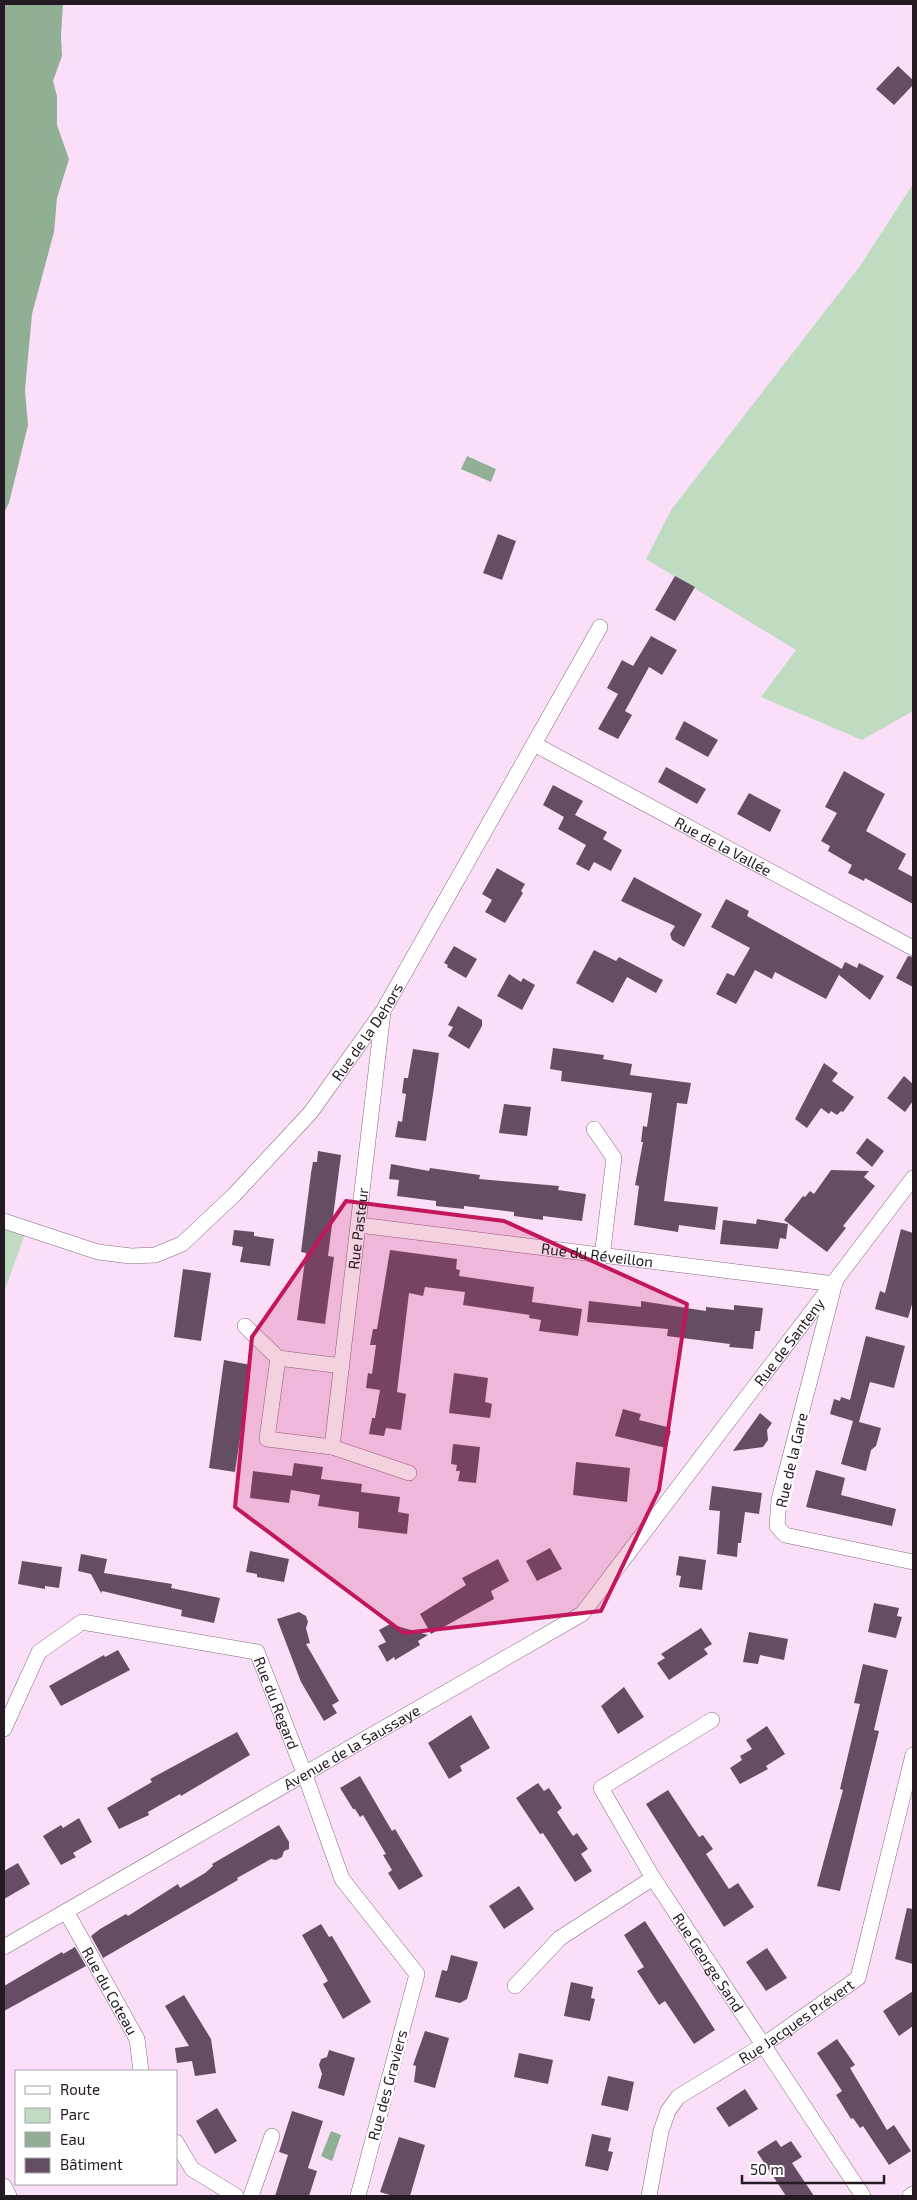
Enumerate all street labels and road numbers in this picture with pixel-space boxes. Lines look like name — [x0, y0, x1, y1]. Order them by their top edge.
street label: Rue de la Vallée — [672, 813, 775, 879]
street label: Rue de la Dehors — [327, 980, 406, 1084]
street label: Rue Pasteur — [344, 1187, 371, 1270]
street label: Rue du Réveillon — [540, 1239, 654, 1270]
street label: Rue de Santeny — [750, 1294, 828, 1389]
street label: Rue de la Gare — [771, 1411, 811, 1509]
street label: Rue du Regard — [251, 1654, 303, 1752]
street label: Avenue de la Saussaye — [280, 1700, 423, 1793]
street label: Rue George Sand — [669, 1909, 748, 2015]
street label: Rue du Coteau — [79, 1944, 142, 2038]
street label: Rue Jacques Prévert — [735, 1975, 857, 2067]
street label: Rue des Graviers — [364, 2028, 410, 2142]

